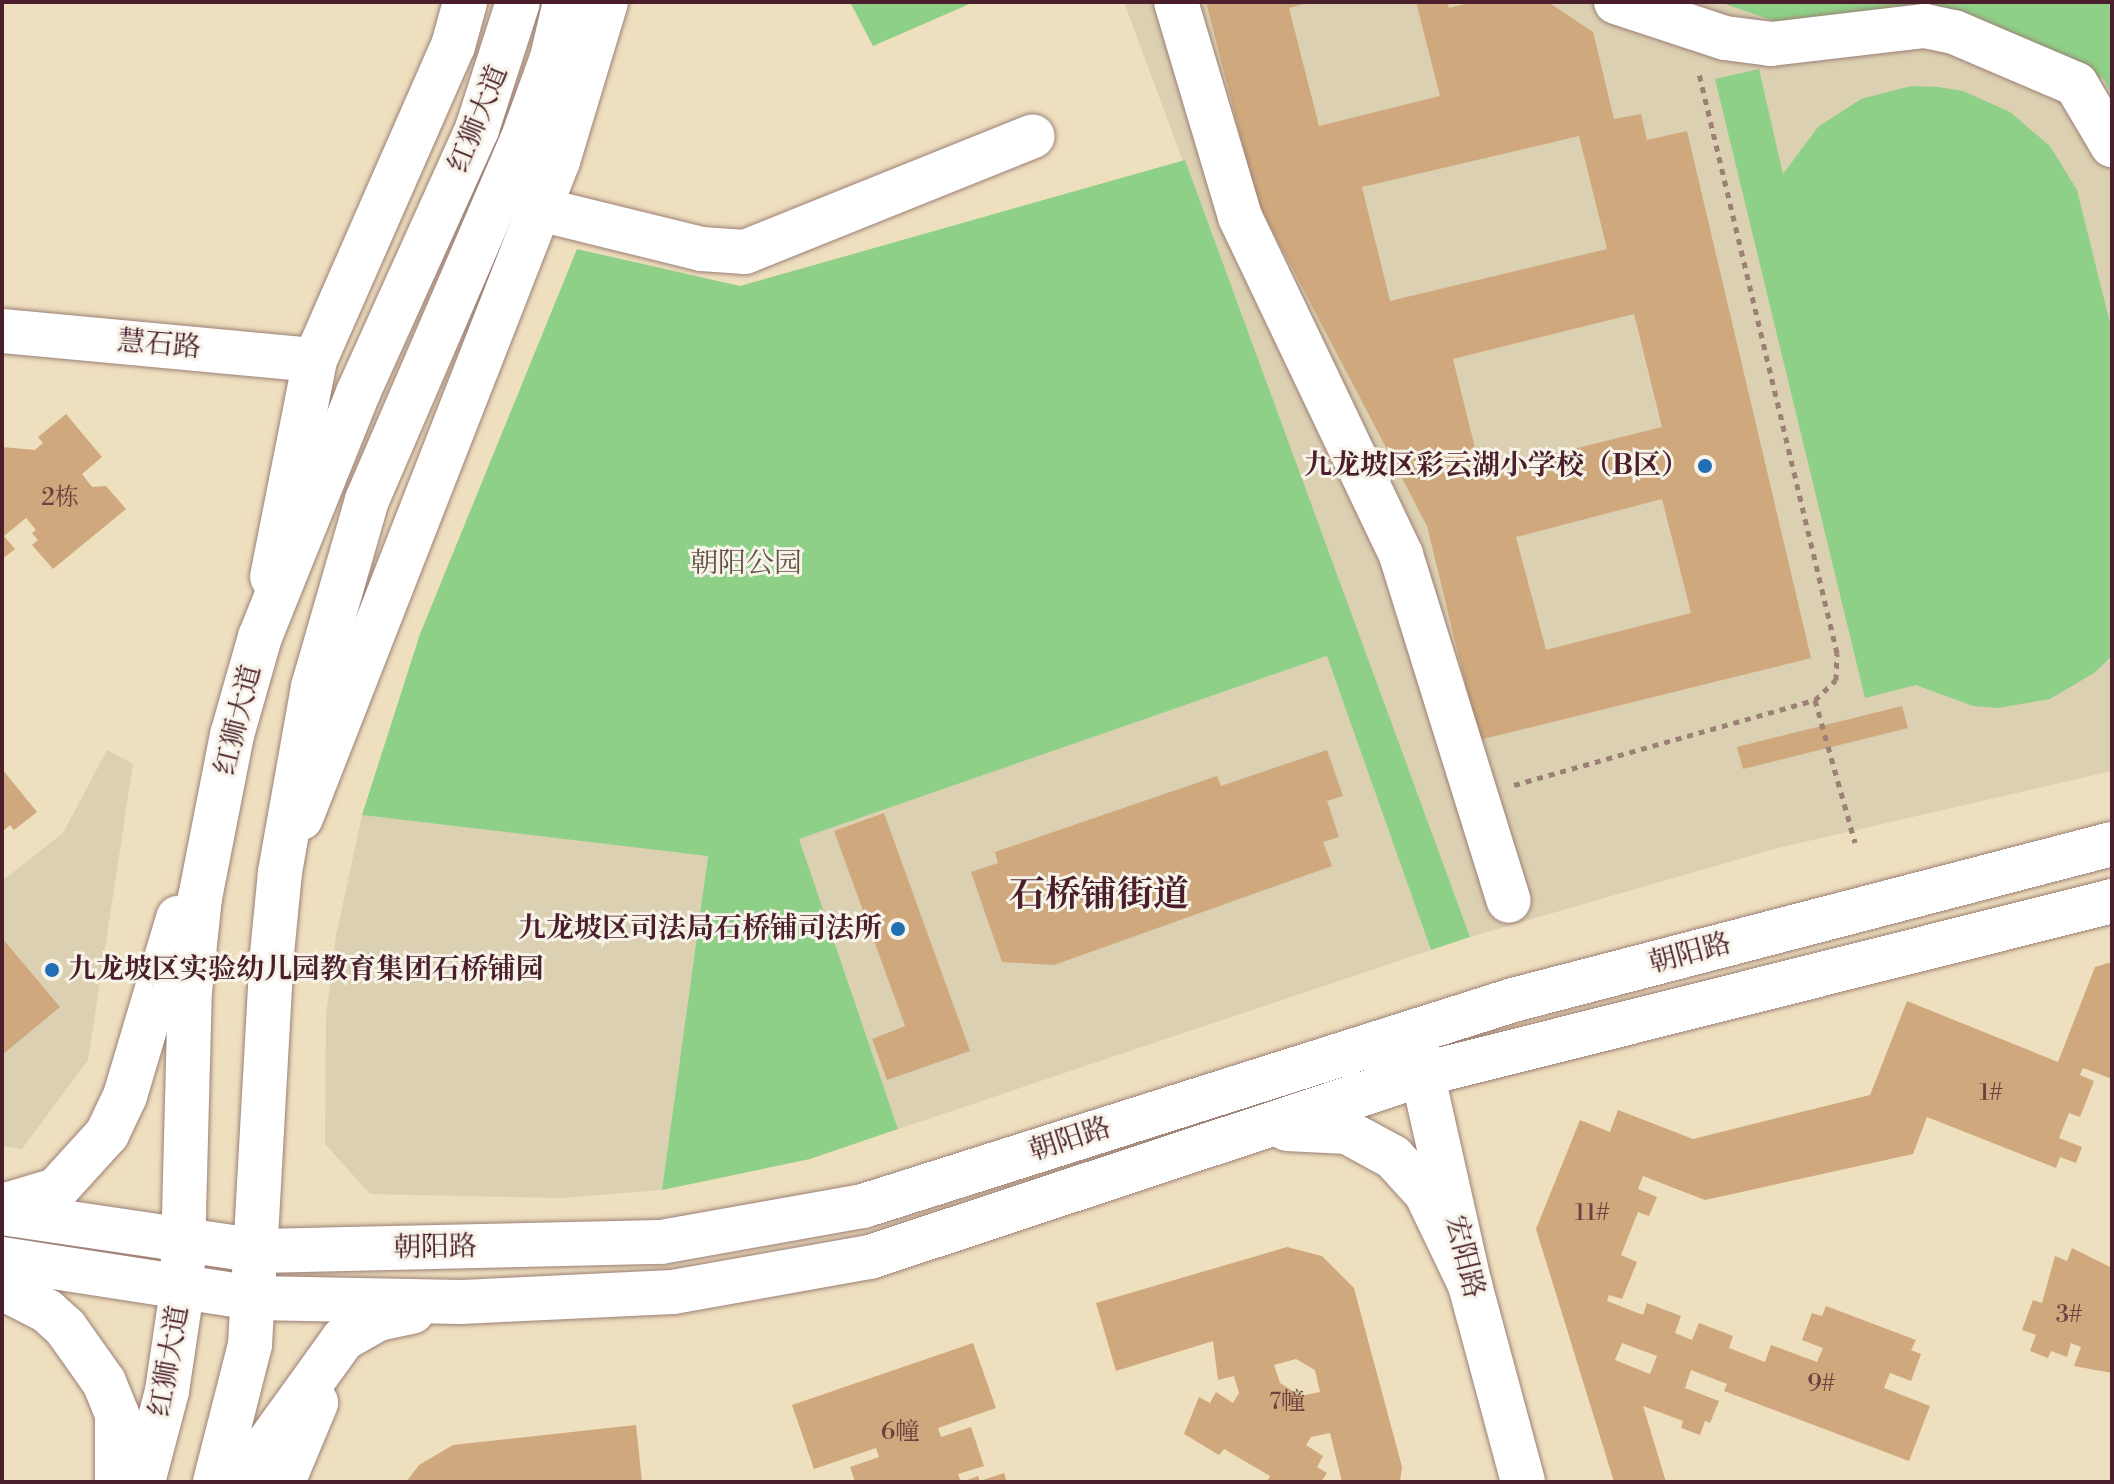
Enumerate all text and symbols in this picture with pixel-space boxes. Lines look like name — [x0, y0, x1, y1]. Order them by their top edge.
street label: 红狮大道 — [442, 61, 516, 177]
street label: 慧石路 — [116, 325, 202, 365]
place label: 九龙坡区彩云湖小学校（B区） — [1304, 449, 1689, 483]
marker: 九龙坡区彩云湖小学校（B区） — [1696, 457, 1714, 475]
house number: 2栋 — [41, 485, 79, 513]
park label: 朝阳公园 — [690, 547, 802, 581]
street label: 红狮大道 — [209, 662, 269, 778]
district label: 石桥铺街道 — [1009, 874, 1189, 918]
place label: 九龙坡区司法局石桥铺司法所 — [518, 912, 882, 946]
marker: 九龙坡区司法局石桥铺司法所 — [889, 920, 907, 938]
street label: 朝阳路 — [1645, 927, 1735, 981]
place label: 九龙坡区实验幼儿园教育集团石桥铺园 — [68, 953, 544, 987]
marker: 九龙坡区实验幼儿园教育集团石桥铺园 — [43, 961, 61, 979]
house number: 1# — [1979, 1080, 2003, 1108]
street label: 朝阳路 — [1025, 1111, 1115, 1169]
house number: 11# — [1575, 1200, 1609, 1228]
street label: 宏阳路 — [1438, 1212, 1490, 1302]
street label: 朝阳路 — [393, 1230, 477, 1266]
house number: 3# — [2056, 1302, 2082, 1330]
street label: 红狮大道 — [144, 1303, 196, 1419]
house number: 9# — [1807, 1371, 1835, 1399]
house number: 7幢 — [1269, 1389, 1305, 1417]
house number: 6幢 — [881, 1419, 919, 1447]

